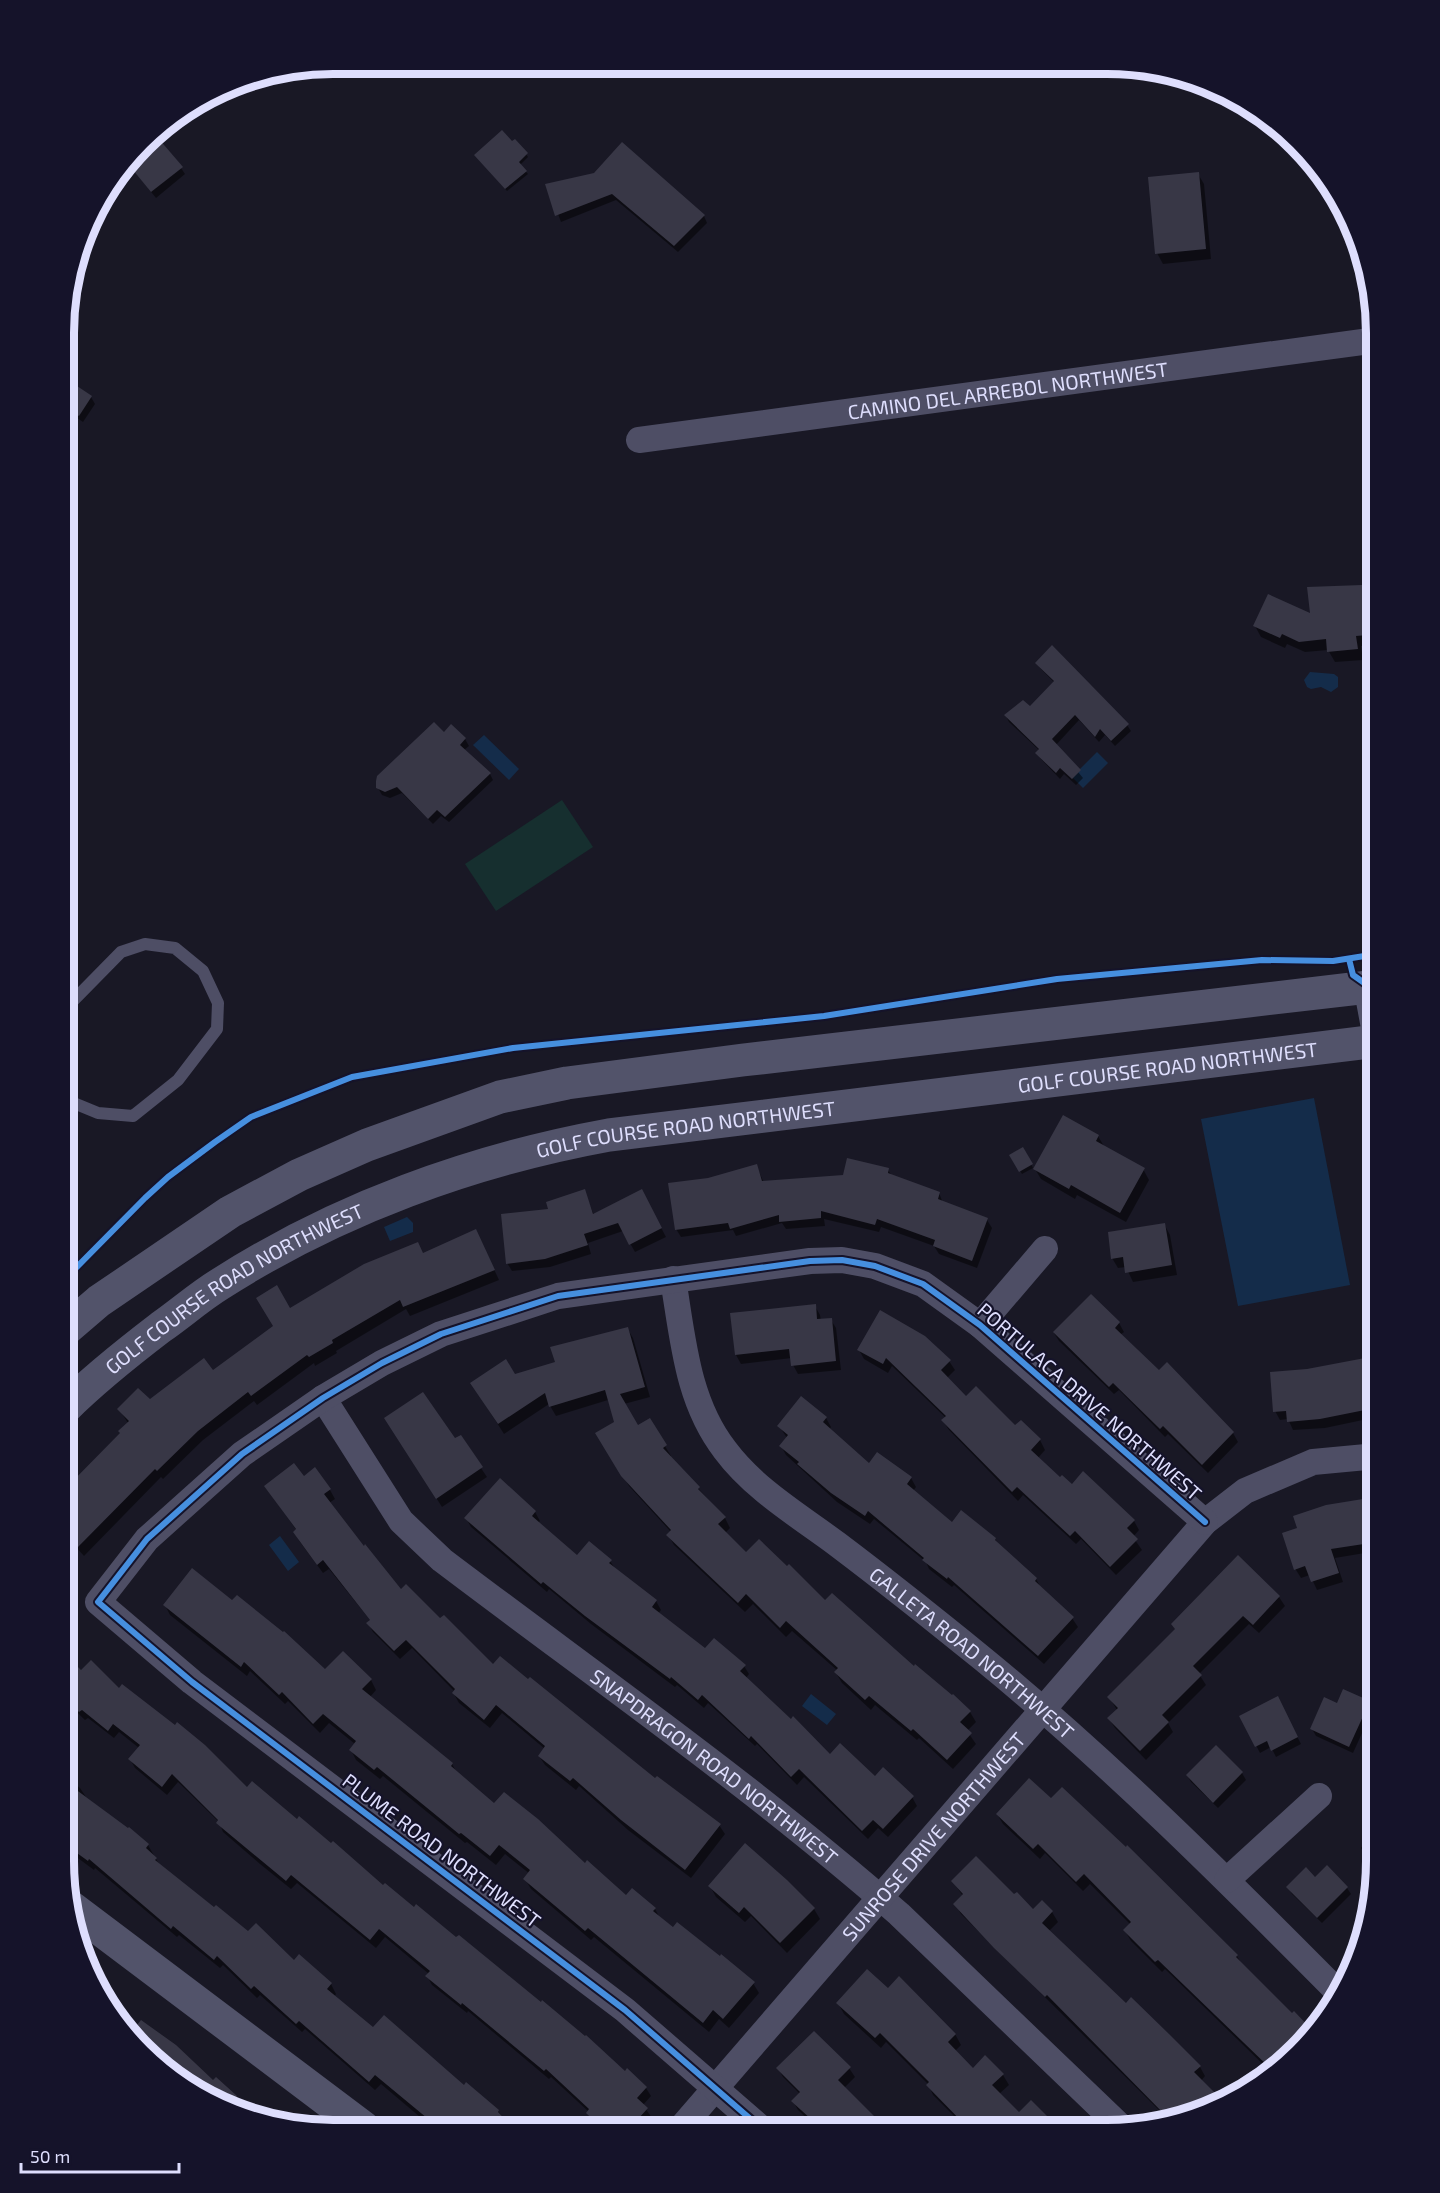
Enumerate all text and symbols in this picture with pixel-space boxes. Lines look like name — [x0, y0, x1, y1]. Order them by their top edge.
street label: CAMINO DEL ARREBOL NORTHWEST — [846, 356, 1170, 424]
street label: GOLF COURSE ROAD NORTHWEST — [1016, 1036, 1319, 1097]
street label: GOLF COURSE ROAD NORTHWEST — [534, 1095, 837, 1162]
street label: GOLF COURSE ROAD NORTHWEST — [100, 1198, 367, 1378]
street label: PORTULACA DRIVE NORTHWEST — [973, 1297, 1207, 1505]
street label: GALLETA ROAD NORTHWEST — [865, 1562, 1079, 1744]
street label: SNAPDRAGON ROAD NORTHWEST — [586, 1663, 843, 1869]
street label: SUNROSE DRIVE NORTHWEST — [837, 1727, 1030, 1945]
street label: PLUME ROAD NORTHWEST — [338, 1768, 546, 1933]
scale bar — [21, 2136, 178, 2174]
text: 50 m — [30, 2145, 70, 2167]

